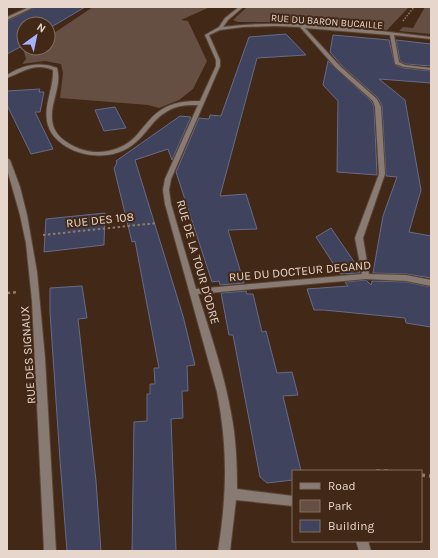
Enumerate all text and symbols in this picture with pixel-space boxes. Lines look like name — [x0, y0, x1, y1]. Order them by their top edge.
street label: RUE DU BARON BUCAILLE — [270, 12, 383, 32]
north arrow — [16, 16, 56, 56]
text: N — [34, 20, 48, 36]
street label: RUE DE LA TOUR D'ODRE — [174, 198, 222, 326]
street label: RUE DES 108 — [65, 209, 135, 231]
street label: RUE DU DOCTEUR DEGAND — [228, 258, 372, 284]
street label: RUE DES SIGNAUX — [18, 305, 38, 405]
legend — [292, 470, 422, 542]
text: Road — [328, 479, 356, 493]
text: Park — [328, 499, 353, 513]
text: Building — [328, 519, 375, 533]

